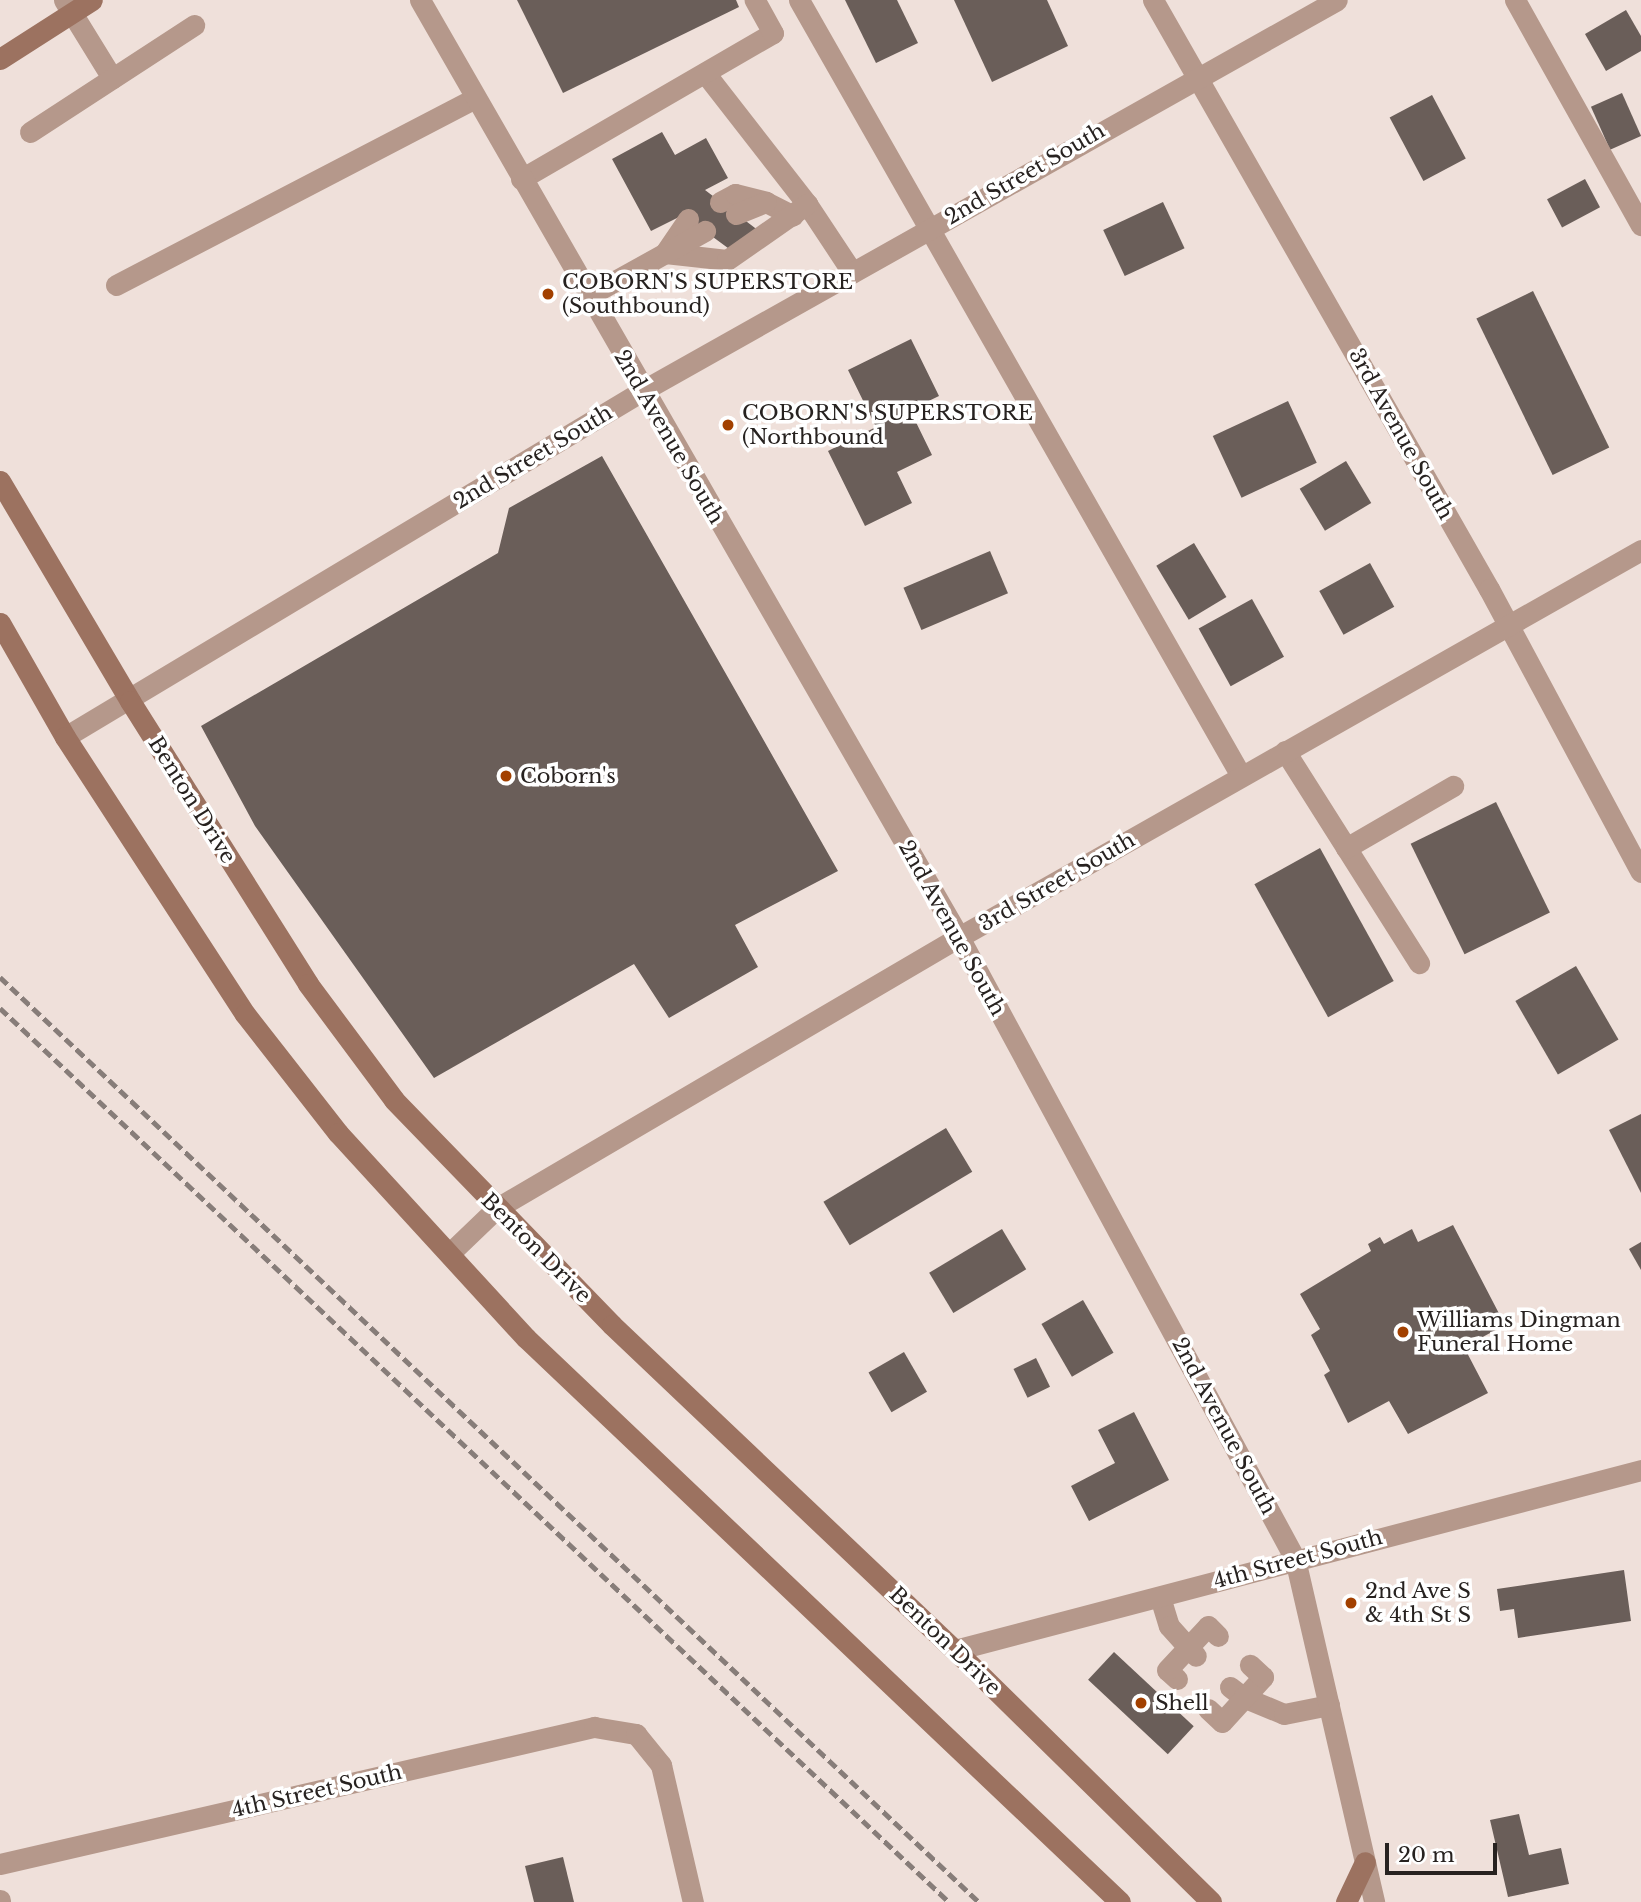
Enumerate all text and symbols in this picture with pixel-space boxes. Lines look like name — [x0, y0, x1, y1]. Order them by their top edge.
street label: 2nd Street South — [941, 118, 1109, 230]
place label: COBORN'S SUPERSTORE (Southbound) — [562, 269, 853, 319]
marker: COBORN'S SUPERSTORE (Southbound) — [540, 286, 556, 302]
street label: 3rd Avenue South — [1343, 344, 1459, 524]
street label: 2nd Avenue South — [609, 345, 729, 529]
street label: 2nd Street South — [449, 400, 617, 514]
place label: COBORN'S SUPERSTORE (Northbound — [742, 400, 1033, 450]
marker: COBORN'S SUPERSTORE (Northbound — [720, 417, 736, 433]
street label: Benton Drive — [143, 732, 241, 868]
place label: Coborn's — [520, 763, 616, 789]
marker: Coborn's — [498, 768, 514, 784]
street label: 3rd Street South — [975, 827, 1139, 937]
street label: 2nd Avenue South — [893, 836, 1011, 1020]
street label: Benton Drive — [476, 1188, 596, 1308]
place label: Williams Dingman Funeral Home — [1417, 1307, 1621, 1357]
marker: Williams Dingman Funeral Home — [1395, 1324, 1411, 1340]
street label: 2nd Avenue South — [1167, 1333, 1281, 1519]
street label: 4th Street South — [1211, 1524, 1385, 1594]
place label: 2nd Ave S & 4th St S — [1365, 1578, 1472, 1628]
street label: Benton Drive — [884, 1582, 1006, 1700]
marker: 2nd Ave S & 4th St S — [1343, 1595, 1359, 1611]
place label: Shell — [1155, 1690, 1209, 1716]
marker: Shell — [1133, 1695, 1149, 1711]
street label: 4th Street South — [230, 1759, 404, 1823]
scale bar — [1389, 1828, 1501, 1872]
text: 20 m — [1398, 1842, 1455, 1868]

